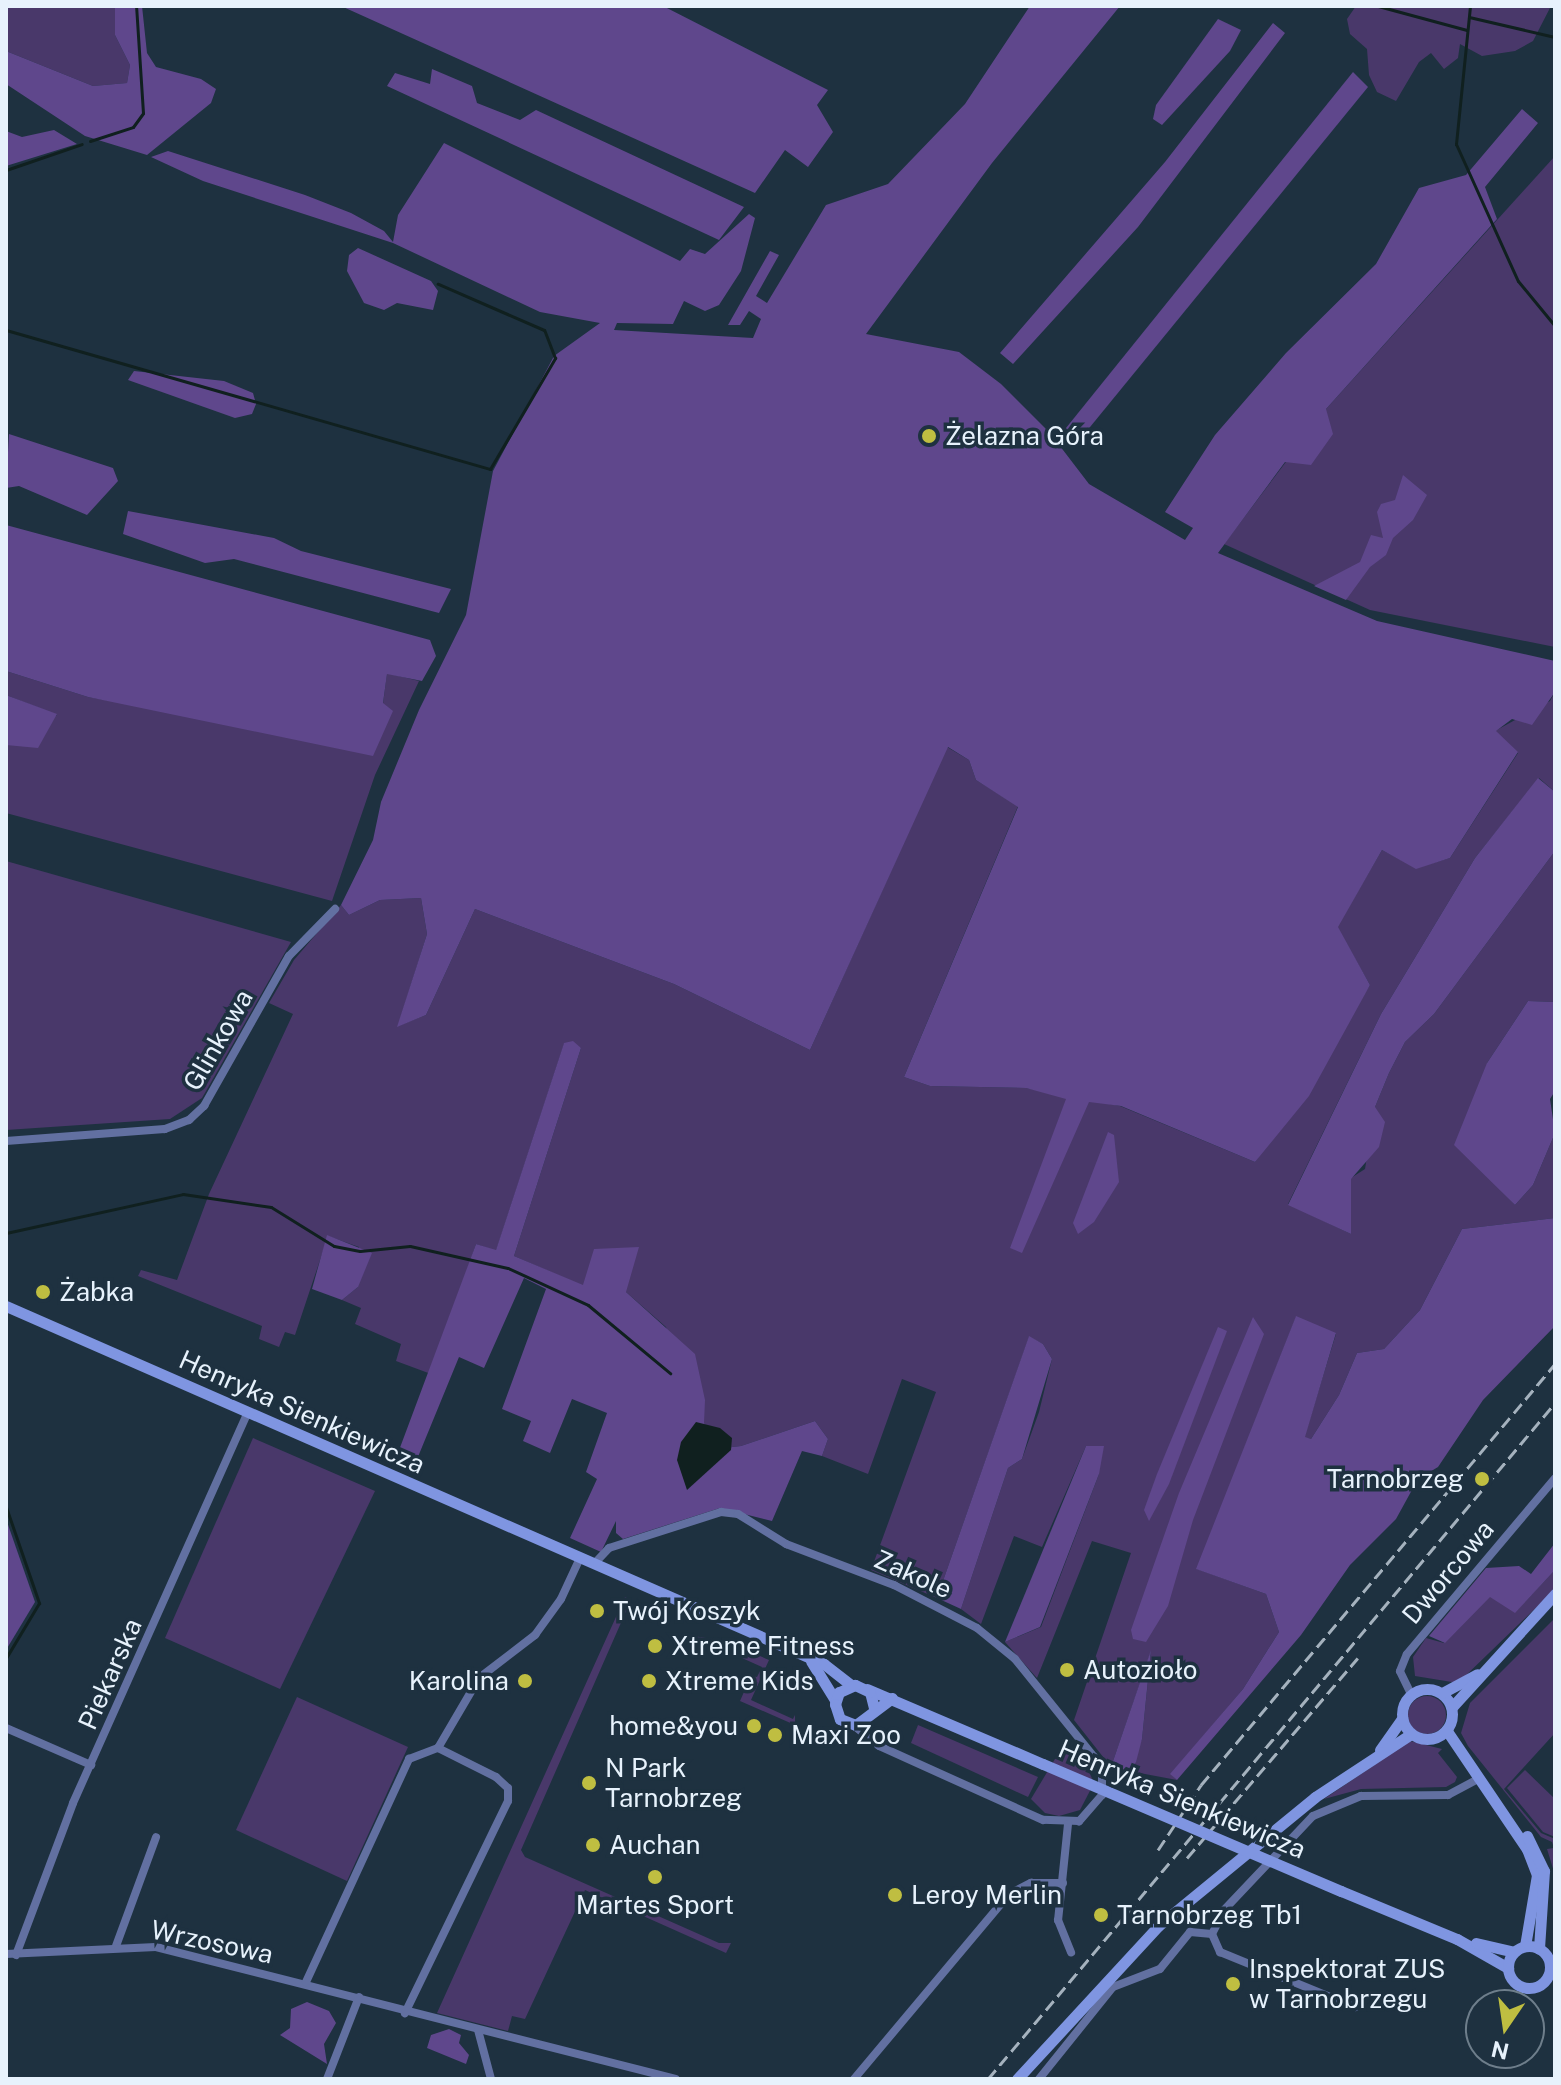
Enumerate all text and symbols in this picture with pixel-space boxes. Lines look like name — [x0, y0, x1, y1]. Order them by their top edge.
place label: Żelazna Góra — [945, 420, 1104, 452]
marker: Żelazna Góra — [920, 427, 938, 445]
street label: Glinkowa — [177, 984, 259, 1096]
place label: Żabka — [59, 1276, 134, 1308]
marker: Żabka — [34, 1283, 52, 1301]
street label: Henryka Sienkiewicza — [174, 1344, 430, 1480]
place label: Tarnobrzeg — [1327, 1463, 1464, 1495]
marker: Tarnobrzeg — [1471, 1468, 1493, 1490]
street label: Dworcowa — [1396, 1514, 1500, 1630]
street label: Zakole — [869, 1543, 957, 1605]
place label: Twój Koszyk — [613, 1595, 761, 1627]
marker: Twój Koszyk — [588, 1602, 606, 1620]
street label: Piekarska — [72, 1614, 148, 1734]
place label: Xtreme Fitness — [671, 1630, 855, 1662]
marker: Xtreme Fitness — [646, 1637, 664, 1655]
place label: Autozioło — [1083, 1654, 1197, 1686]
marker: Autozioło — [1058, 1661, 1076, 1679]
place label: Karolina — [409, 1665, 509, 1697]
place label: Xtreme Kids — [665, 1665, 814, 1697]
marker: Karolina — [516, 1672, 534, 1690]
marker: Xtreme Kids — [640, 1672, 658, 1690]
place label: home&you — [609, 1710, 738, 1742]
marker: home&you — [745, 1717, 763, 1735]
place label: Maxi Zoo — [791, 1719, 901, 1751]
marker: Maxi Zoo — [766, 1726, 784, 1744]
street label: Henryka Sienkiewicza — [1054, 1733, 1310, 1865]
place label: N Park Tarnobrzeg — [605, 1752, 742, 1814]
marker: N Park Tarnobrzeg — [580, 1774, 598, 1792]
place label: Auchan — [609, 1829, 701, 1861]
marker: Auchan — [584, 1836, 602, 1854]
marker: Martes Sport — [646, 1868, 664, 1886]
place label: Leroy Merlin — [911, 1879, 1062, 1911]
marker: Leroy Merlin — [886, 1886, 904, 1904]
place label: Martes Sport — [576, 1889, 734, 1921]
place label: Tarnobrzeg Tb1 — [1117, 1899, 1302, 1931]
marker: Tarnobrzeg Tb1 — [1092, 1906, 1110, 1924]
street label: Wrzosowa — [148, 1914, 276, 1970]
place label: Inspektorat ZUS w Tarnobrzegu — [1249, 1953, 1445, 2014]
marker: Inspektorat ZUS w Tarnobrzegu — [1224, 1975, 1242, 1993]
north arrow — [1465, 1989, 1545, 2069]
text: N — [1489, 2036, 1511, 2065]

